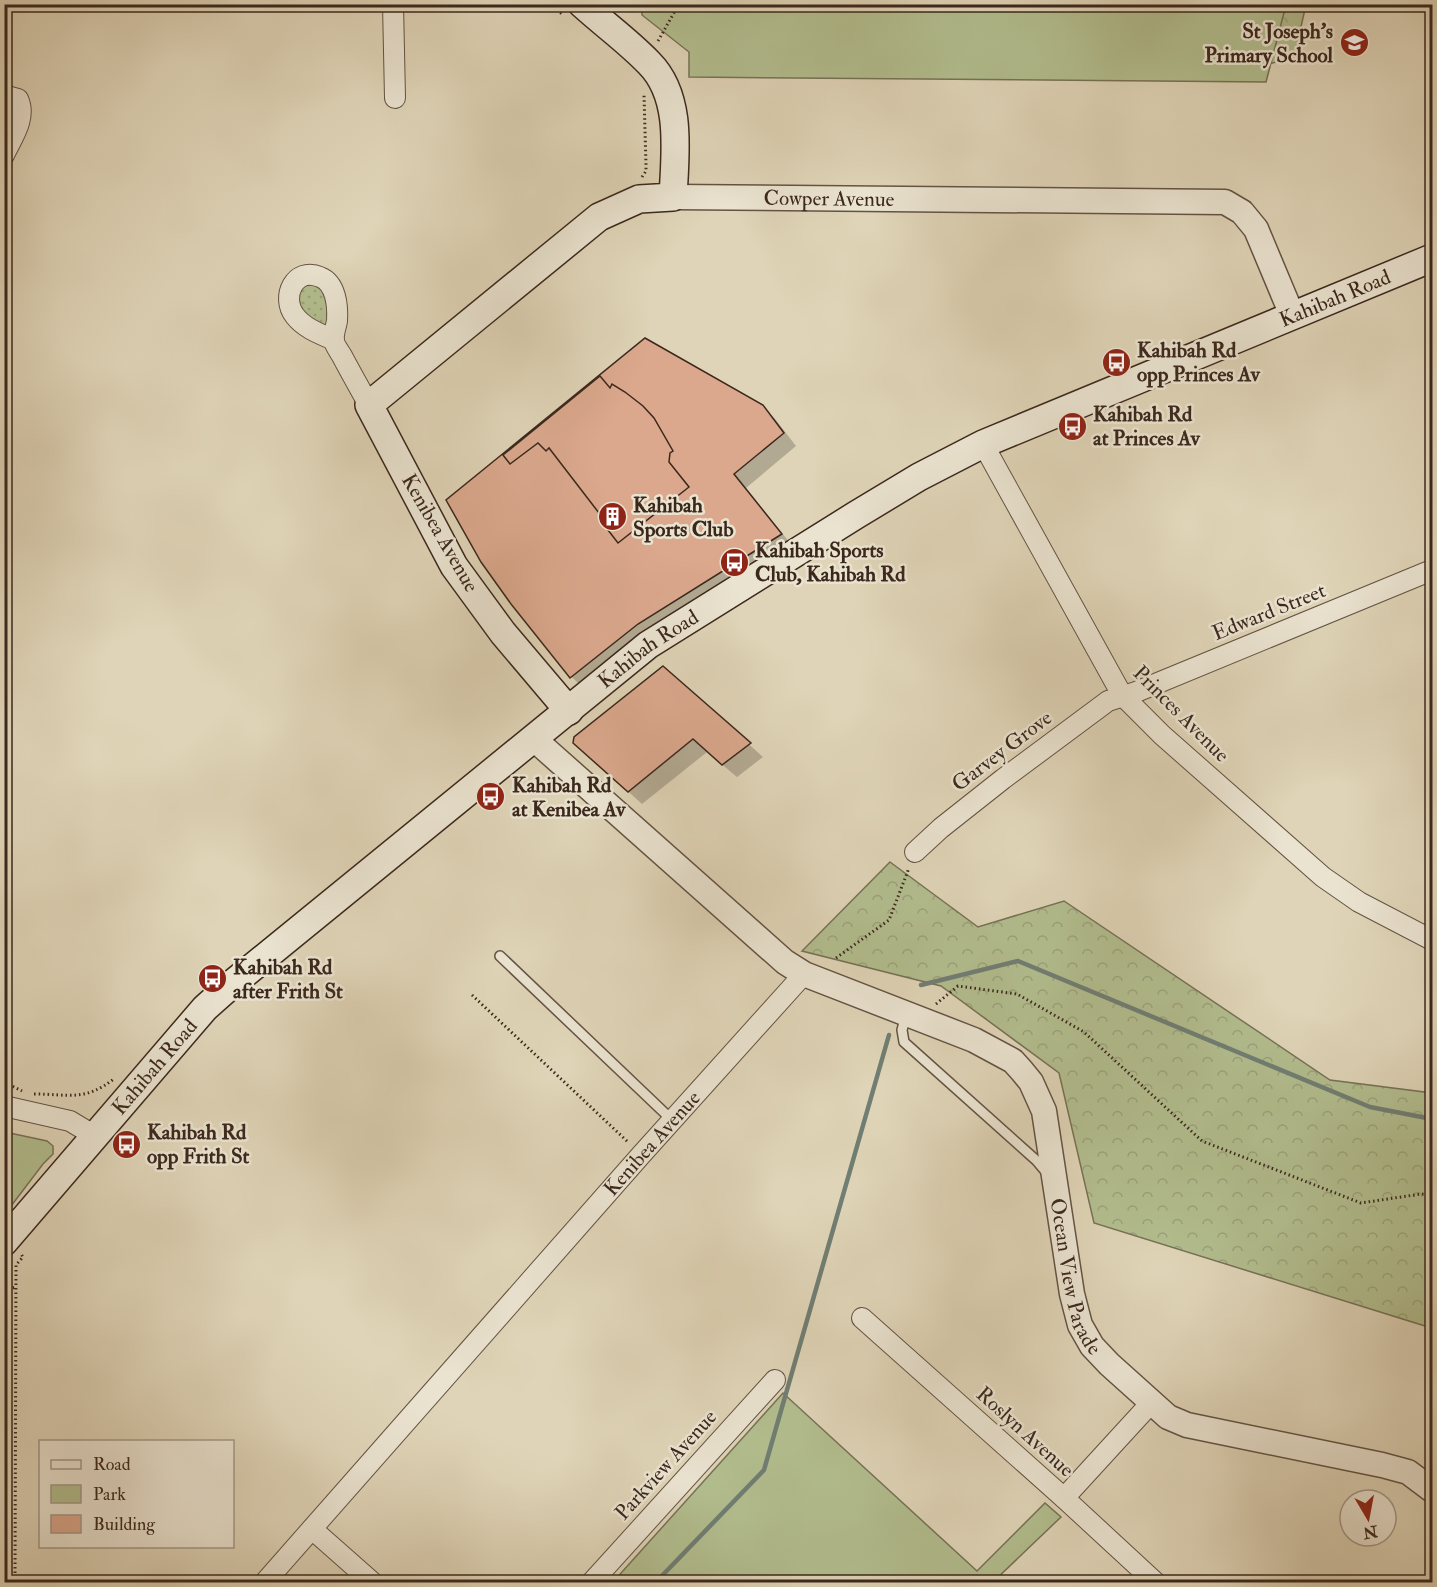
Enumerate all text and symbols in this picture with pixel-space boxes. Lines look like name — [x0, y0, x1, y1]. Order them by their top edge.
place label: St Joseph's Primary School — [1204, 18, 1334, 69]
school or university icon: St Joseph's Primary School — [1338, 27, 1370, 59]
street label: Cowper Avenue — [763, 184, 895, 213]
street label: Kahibah Road — [1275, 263, 1395, 333]
place label: Kahibah Rd opp Princes Av — [1137, 337, 1261, 388]
bus stop icon: Kahibah Rd opp Princes Av — [1100, 346, 1132, 378]
place label: Kahibah Rd at Princes Av — [1093, 401, 1201, 452]
bus stop icon: Kahibah Rd at Princes Av — [1056, 410, 1088, 442]
street label: Kenibea Avenue — [395, 469, 485, 597]
place label: Kahibah Sports Club — [633, 492, 734, 543]
building icon: Kahibah Sports Club — [596, 501, 628, 533]
place label: Kahibah Sports Club, Kahibah Rd — [755, 537, 906, 588]
bus stop icon: Kahibah Sports Club, Kahibah Rd — [718, 546, 750, 578]
street label: Edward Street — [1208, 577, 1330, 647]
street label: Kahibah Road — [592, 603, 704, 694]
street label: Princes Avenue — [1127, 660, 1235, 768]
street label: Garvey Grove — [947, 704, 1058, 797]
place label: Kahibah Rd at Kenibea Av — [512, 772, 626, 823]
bus stop icon: Kahibah Rd at Kenibea Av — [475, 781, 507, 813]
place label: Kahibah Rd after Frith St — [233, 954, 343, 1005]
bus stop icon: Kahibah Rd after Frith St — [196, 963, 228, 995]
street label: Kahibah Road — [106, 1013, 204, 1120]
street label: Kenibea Avenue — [598, 1085, 706, 1202]
place label: Kahibah Rd opp Frith St — [147, 1119, 250, 1170]
bus stop icon: Kahibah Rd opp Frith St — [110, 1128, 142, 1160]
street label: Ocean View Parade — [1044, 1196, 1107, 1361]
street label: Roslyn Avenue — [970, 1381, 1080, 1483]
street label: Parkview Avenue — [609, 1404, 723, 1526]
legend — [39, 1440, 234, 1548]
text: Road — [93, 1453, 131, 1476]
text: Park — [93, 1483, 126, 1506]
north arrow — [1338, 1488, 1398, 1548]
text: Building — [93, 1513, 156, 1536]
text: N — [1361, 1521, 1380, 1543]

